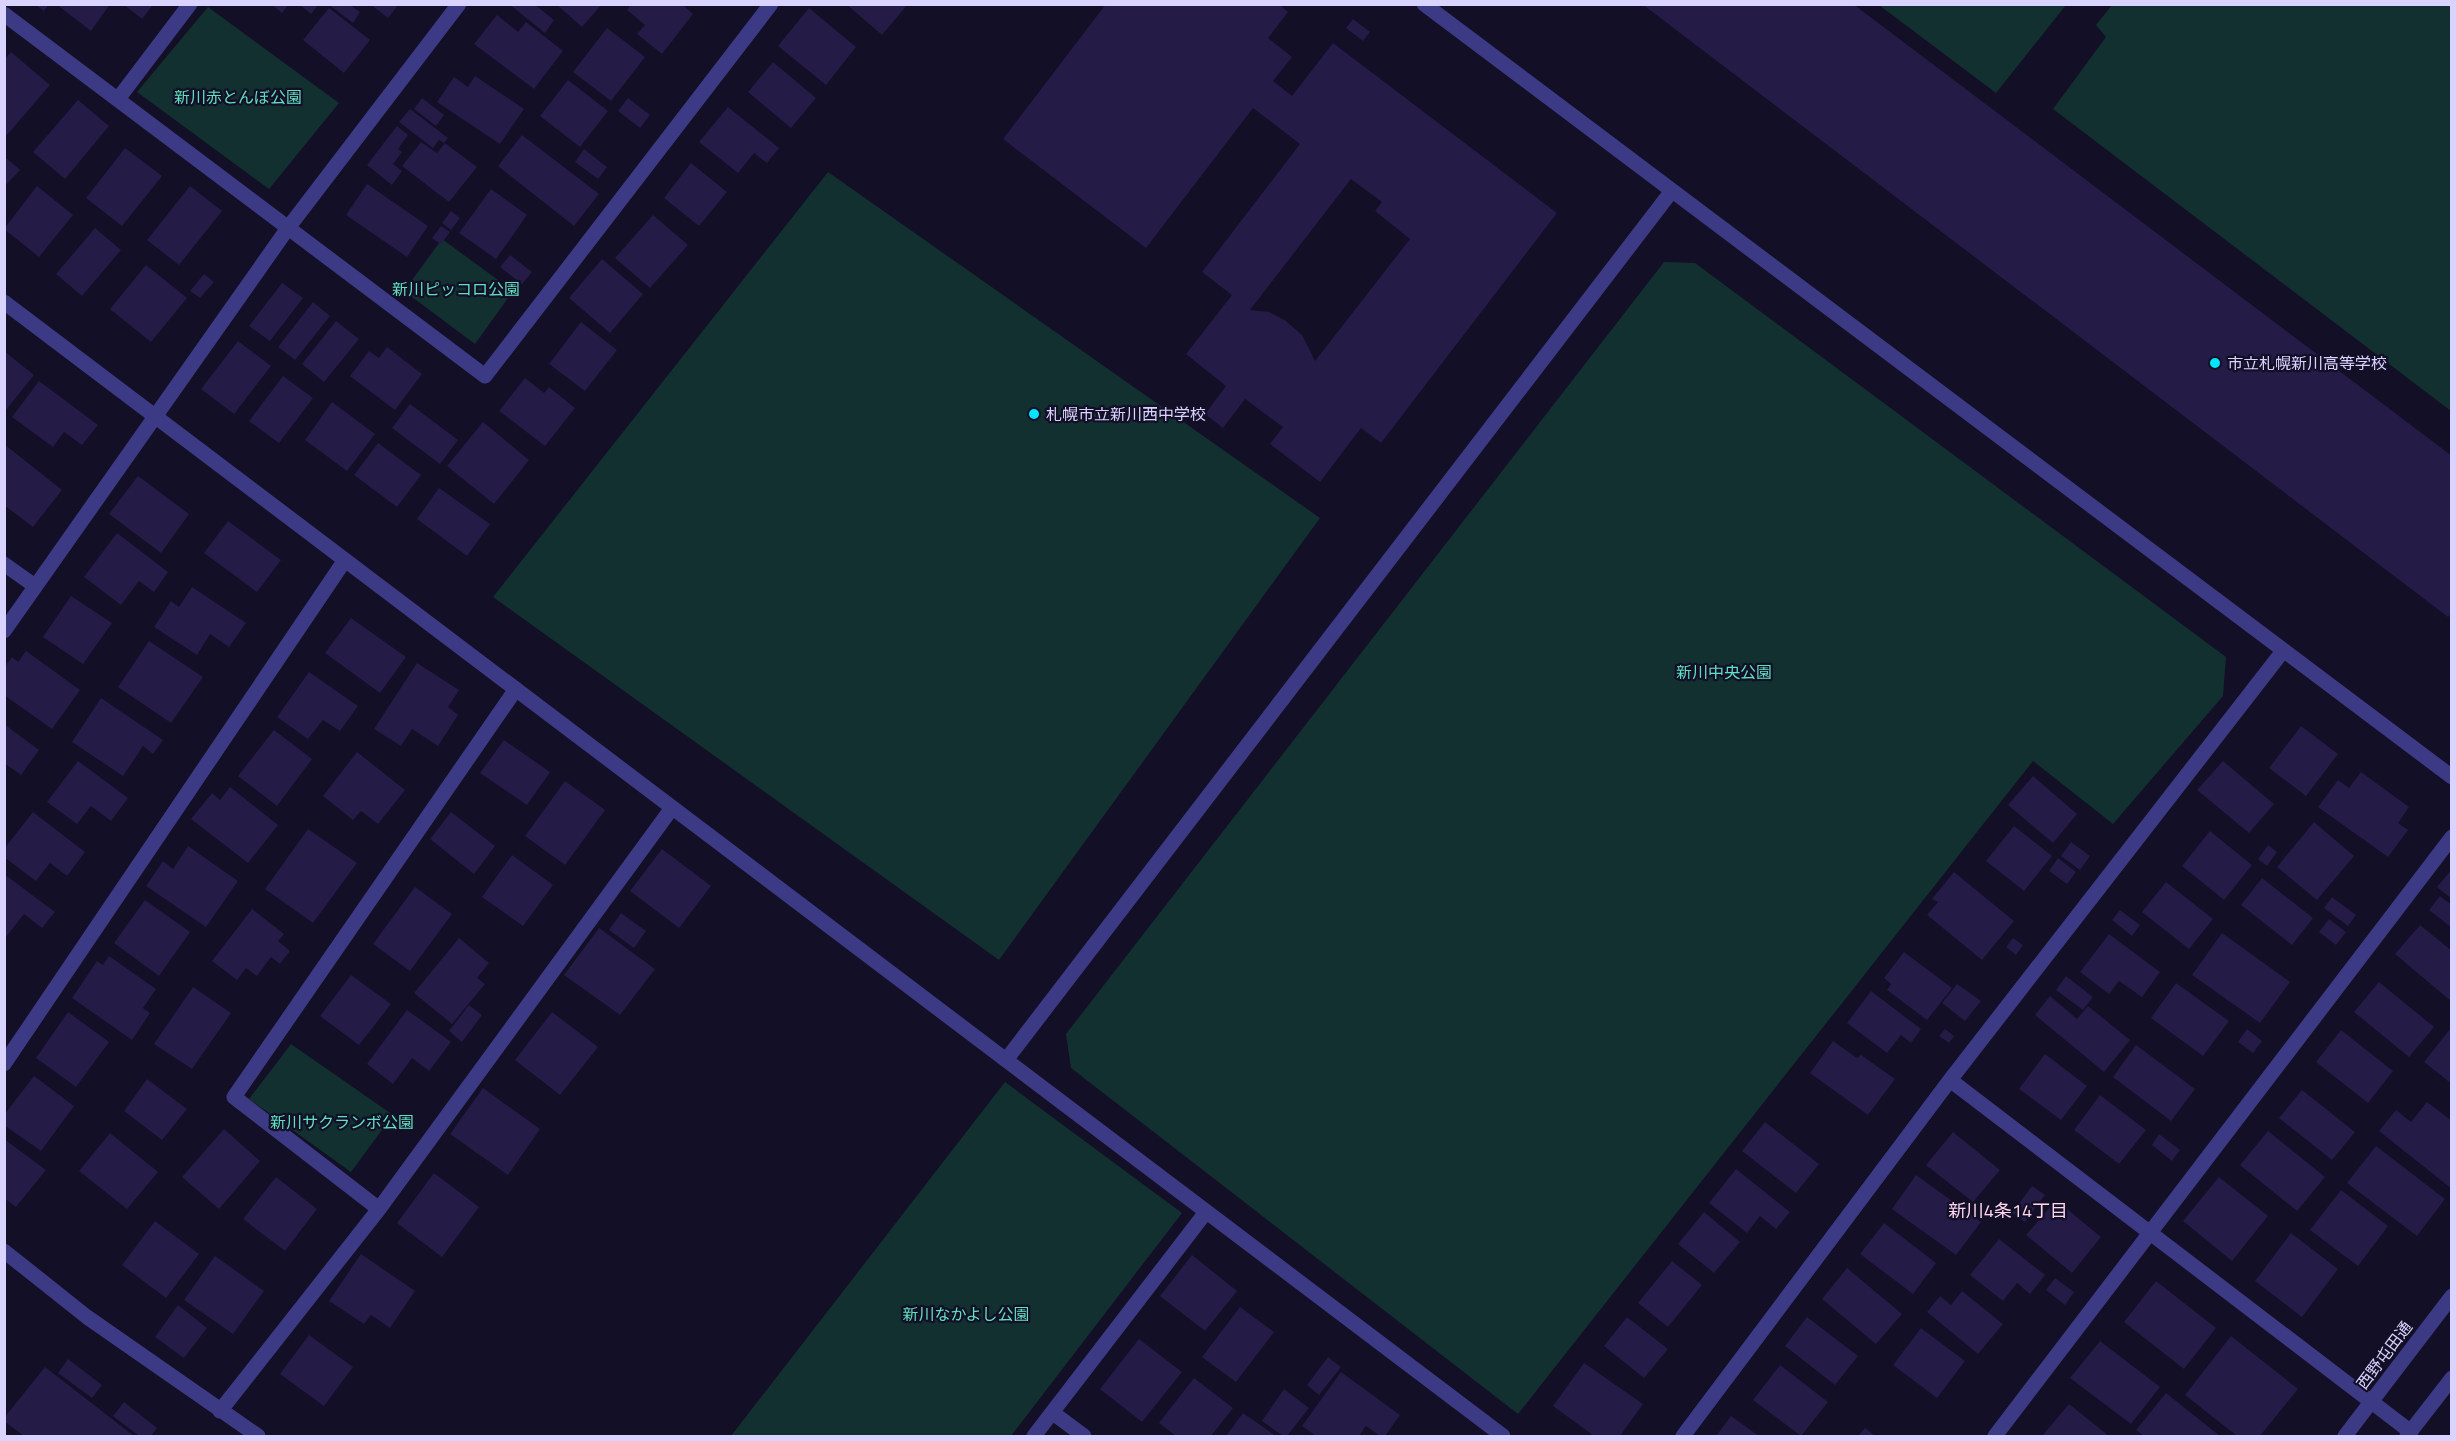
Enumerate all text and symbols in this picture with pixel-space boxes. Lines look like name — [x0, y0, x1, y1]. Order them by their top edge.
park label: 新川赤とんぼ公園 — [174, 85, 302, 109]
park label: 新川ピッコロ公園 — [392, 277, 520, 301]
place label: 市立札幌新川高等学校 — [2227, 351, 2387, 375]
marker: 市立札幌新川高等学校 — [2208, 356, 2222, 370]
place label: 札幌市立新川西中学校 — [1046, 402, 1206, 426]
marker: 札幌市立新川西中学校 — [1027, 407, 1041, 421]
park label: 新川中央公園 — [1676, 660, 1772, 684]
park label: 新川サクランボ公園 — [270, 1110, 414, 1134]
district label: 新川4条14丁目 — [1948, 1197, 2068, 1224]
park label: 新川なかよし公園 — [902, 1302, 1030, 1326]
street label: 西野屯田通 — [2350, 1316, 2418, 1394]

